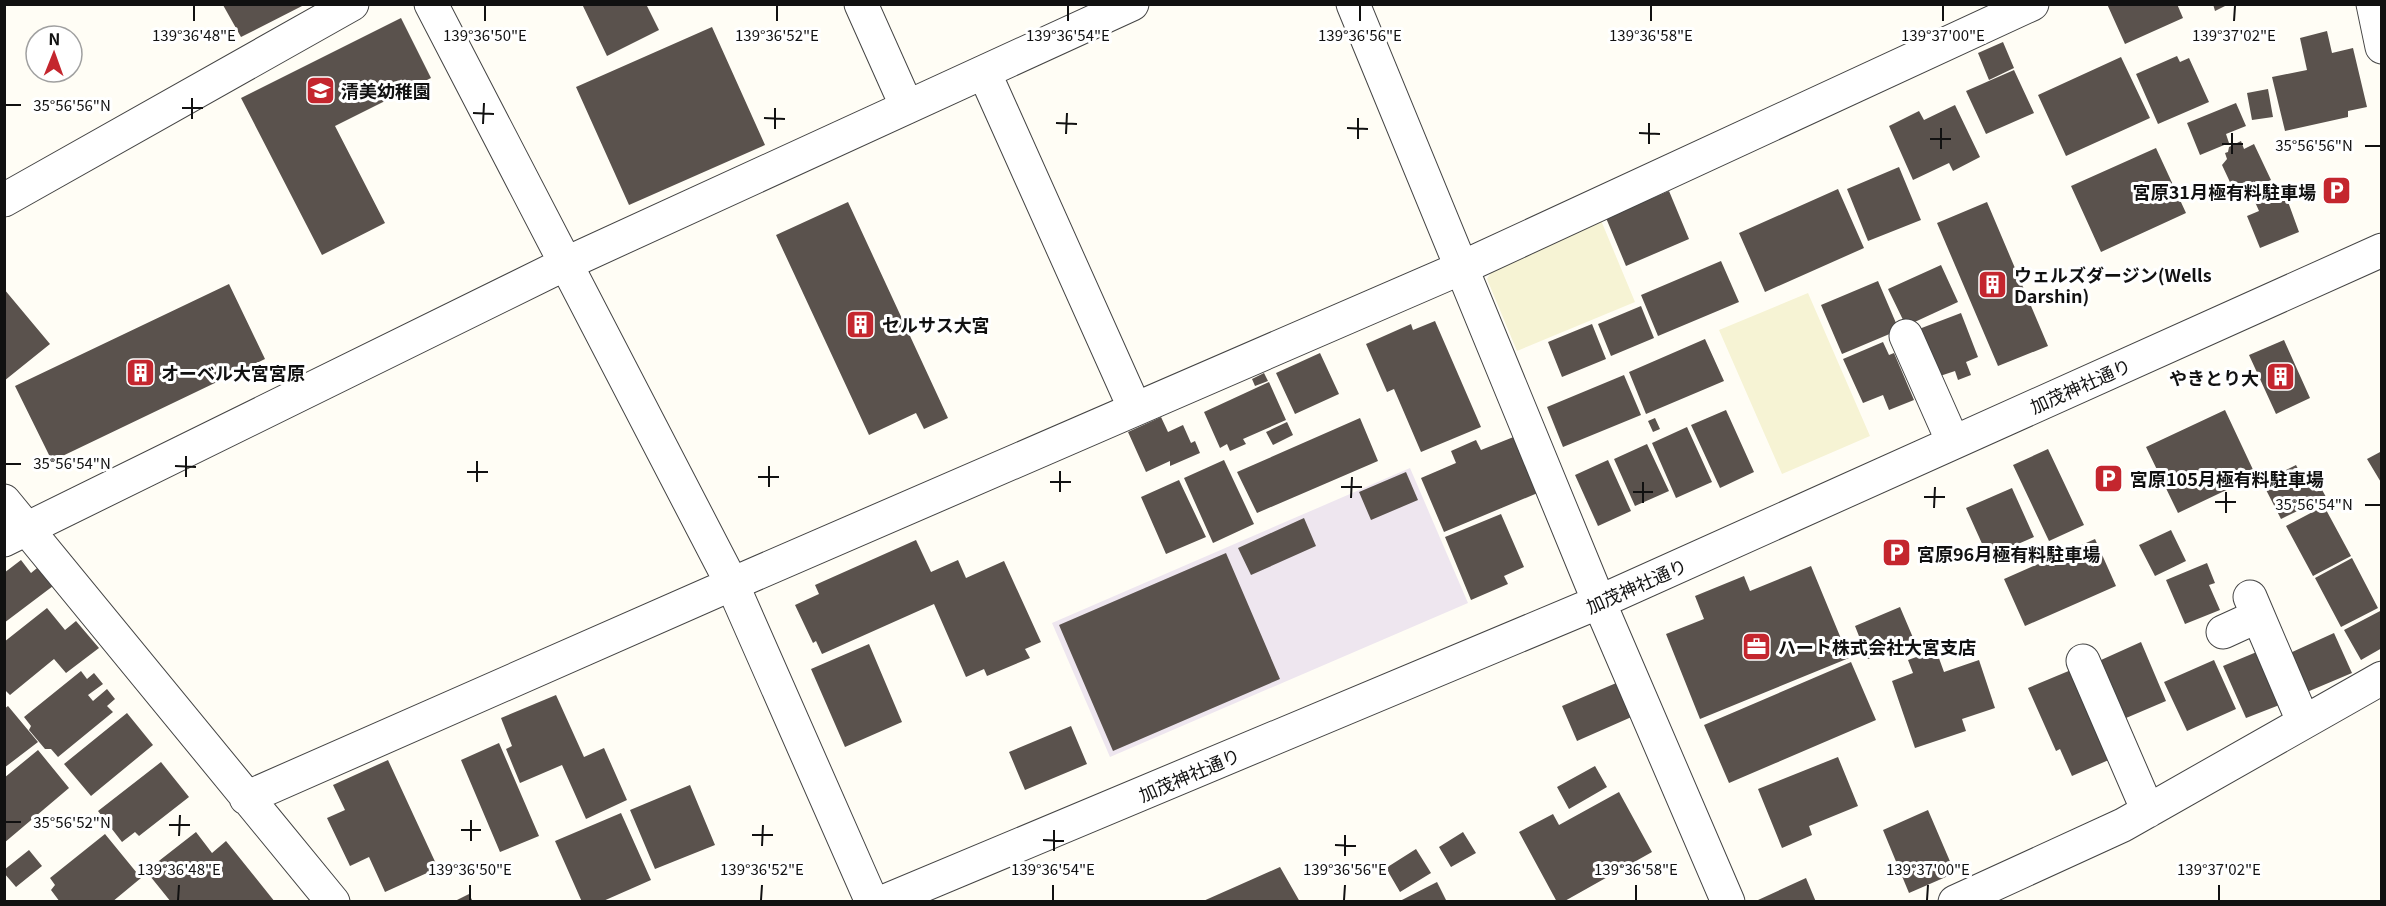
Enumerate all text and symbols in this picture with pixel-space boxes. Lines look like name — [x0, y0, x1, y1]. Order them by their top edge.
north arrow — [24, 24, 84, 84]
text: 139°36'48"E — [152, 24, 236, 45]
text: 139°36'50"E — [443, 24, 527, 45]
text: 139°36'52"E — [735, 24, 819, 45]
text: 139°36'54"E — [1026, 24, 1110, 45]
text: 139°36'56"E — [1318, 24, 1402, 45]
text: 139°36'58"E — [1609, 24, 1693, 45]
text: 139°37'00"E — [1901, 24, 1985, 45]
text: 139°37'02"E — [2192, 24, 2276, 45]
text: N — [48, 26, 60, 50]
school or university icon: 清美幼稚園 — [304, 74, 336, 106]
place label: 清美幼稚園 — [341, 77, 431, 103]
text: 35°56'56"N — [33, 94, 111, 115]
text: 35°56'56"N — [2275, 134, 2353, 155]
parking icon: 宮原31月極有料駐車場 — [2321, 175, 2353, 207]
place label: 宮原31月極有料駐車場 — [2133, 178, 2316, 204]
place label: ウェルズダージン(Wells Darshin) — [2014, 261, 2212, 308]
building icon: ウェルズダージン(Wells Darshin) — [1977, 268, 2009, 300]
building icon: セルサス大宮 — [845, 308, 877, 340]
place label: セルサス大宮 — [882, 311, 990, 337]
street label: 加茂神社通り — [2025, 351, 2135, 419]
building icon: オーベル大宮宮原 — [124, 356, 156, 388]
place label: オーベル大宮宮原 — [161, 359, 305, 385]
building icon: やきとり大 — [2264, 361, 2296, 393]
place label: やきとり大 — [2169, 364, 2259, 390]
text: 35°56'54"N — [33, 452, 111, 473]
parking icon: 宮原105月極有料駐車場 — [2093, 462, 2125, 494]
place label: 宮原105月極有料駐車場 — [2130, 465, 2324, 491]
text: 35°56'54"N — [2275, 493, 2353, 514]
parking icon: 宮原96月極有料駐車場 — [1880, 537, 1912, 569]
place label: 宮原96月極有料駐車場 — [1917, 540, 2100, 566]
street label: 加茂神社通り — [1581, 551, 1691, 619]
office icon: ハート株式会社大宮支店 — [1741, 630, 1773, 662]
place label: ハート株式会社大宮支店 — [1778, 633, 1976, 659]
street label: 加茂神社通り — [1134, 741, 1244, 807]
text: 35°56'52"N — [33, 811, 111, 832]
text: 139°36'48"E — [137, 858, 221, 879]
text: 139°36'50"E — [428, 858, 512, 879]
text: 139°36'52"E — [720, 858, 804, 879]
text: 139°36'54"E — [1011, 858, 1095, 879]
text: 139°36'56"E — [1303, 858, 1387, 879]
text: 139°36'58"E — [1594, 858, 1678, 879]
text: 139°37'00"E — [1886, 858, 1970, 879]
text: 139°37'02"E — [2177, 858, 2261, 879]

